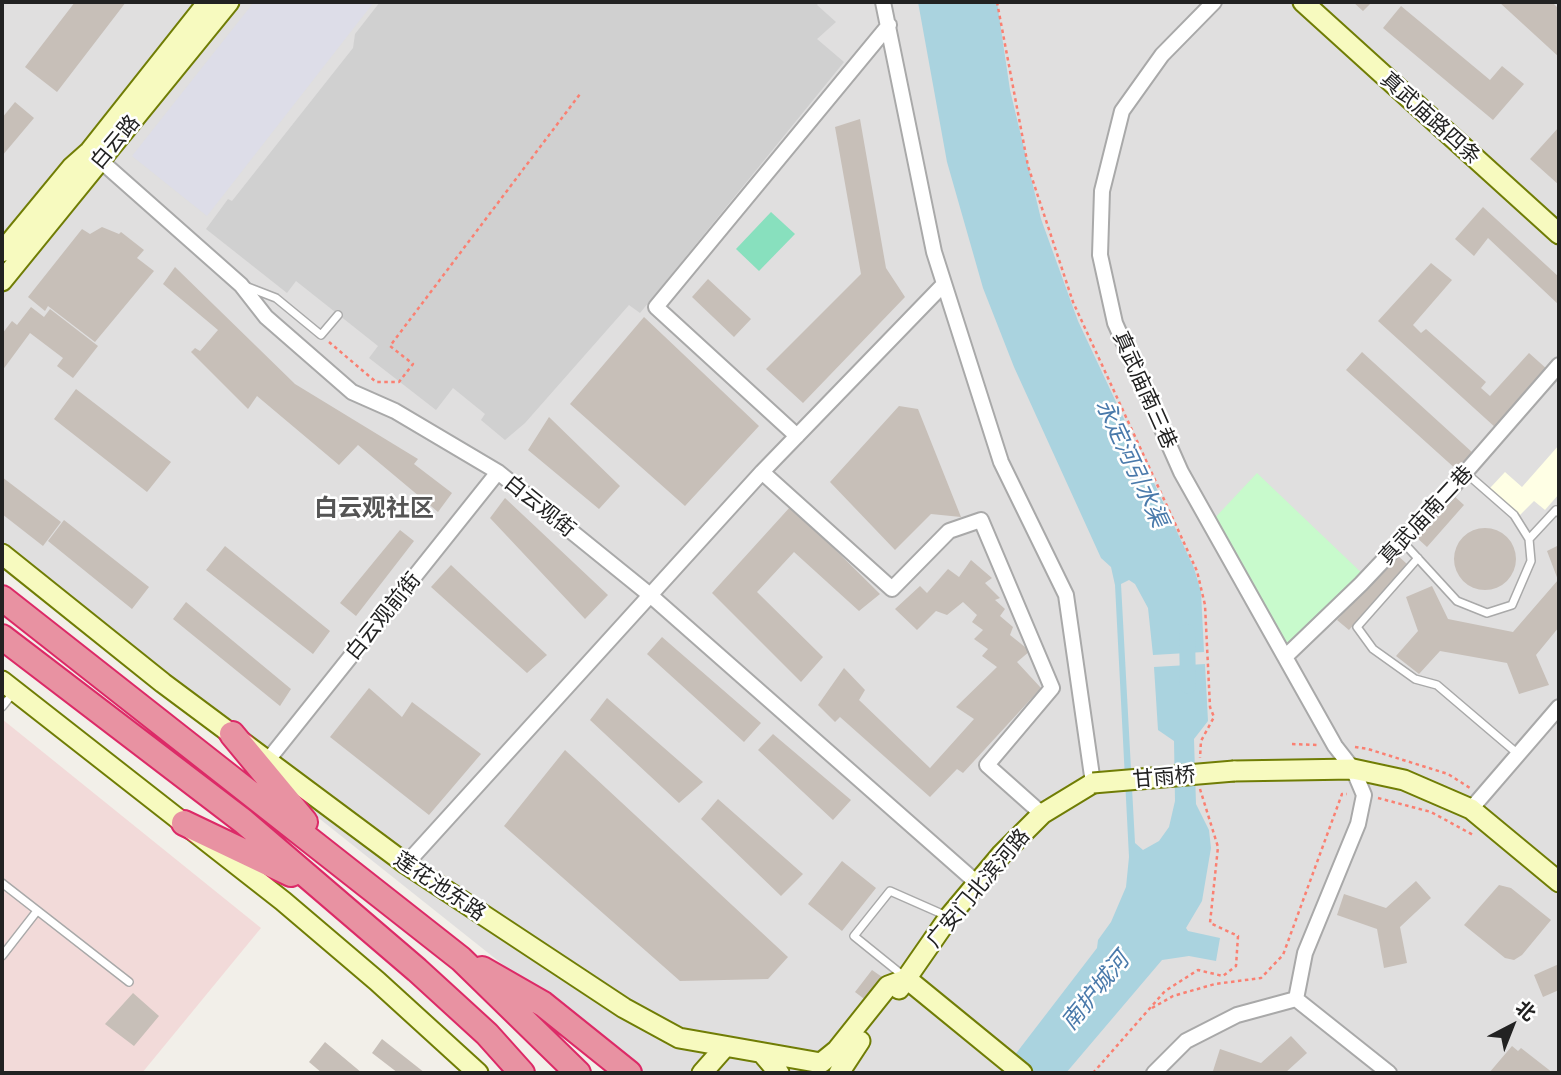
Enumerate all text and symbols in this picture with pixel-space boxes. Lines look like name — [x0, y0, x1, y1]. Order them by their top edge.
street label: 真武庙路四条 — [1376, 66, 1486, 170]
street label: 白云路 — [85, 110, 145, 174]
street label: 真武庙南三巷 — [1108, 327, 1182, 453]
water label: 永定河引水渠 — [1090, 395, 1174, 531]
street label: 真武庙南二巷 — [1374, 460, 1478, 570]
street label: 白云观街 — [499, 470, 581, 542]
district label: 白云观社区 — [314, 494, 434, 522]
street label: 白云观前街 — [340, 567, 426, 665]
street label: 甘雨桥 — [1132, 762, 1196, 792]
street label: 广安门北滨河路 — [921, 824, 1035, 952]
street label: 莲花池东路 — [389, 846, 491, 926]
water label: 南护城河 — [1055, 947, 1135, 1035]
north arrow — [1477, 991, 1547, 1061]
text: 北 — [1512, 996, 1540, 1025]

